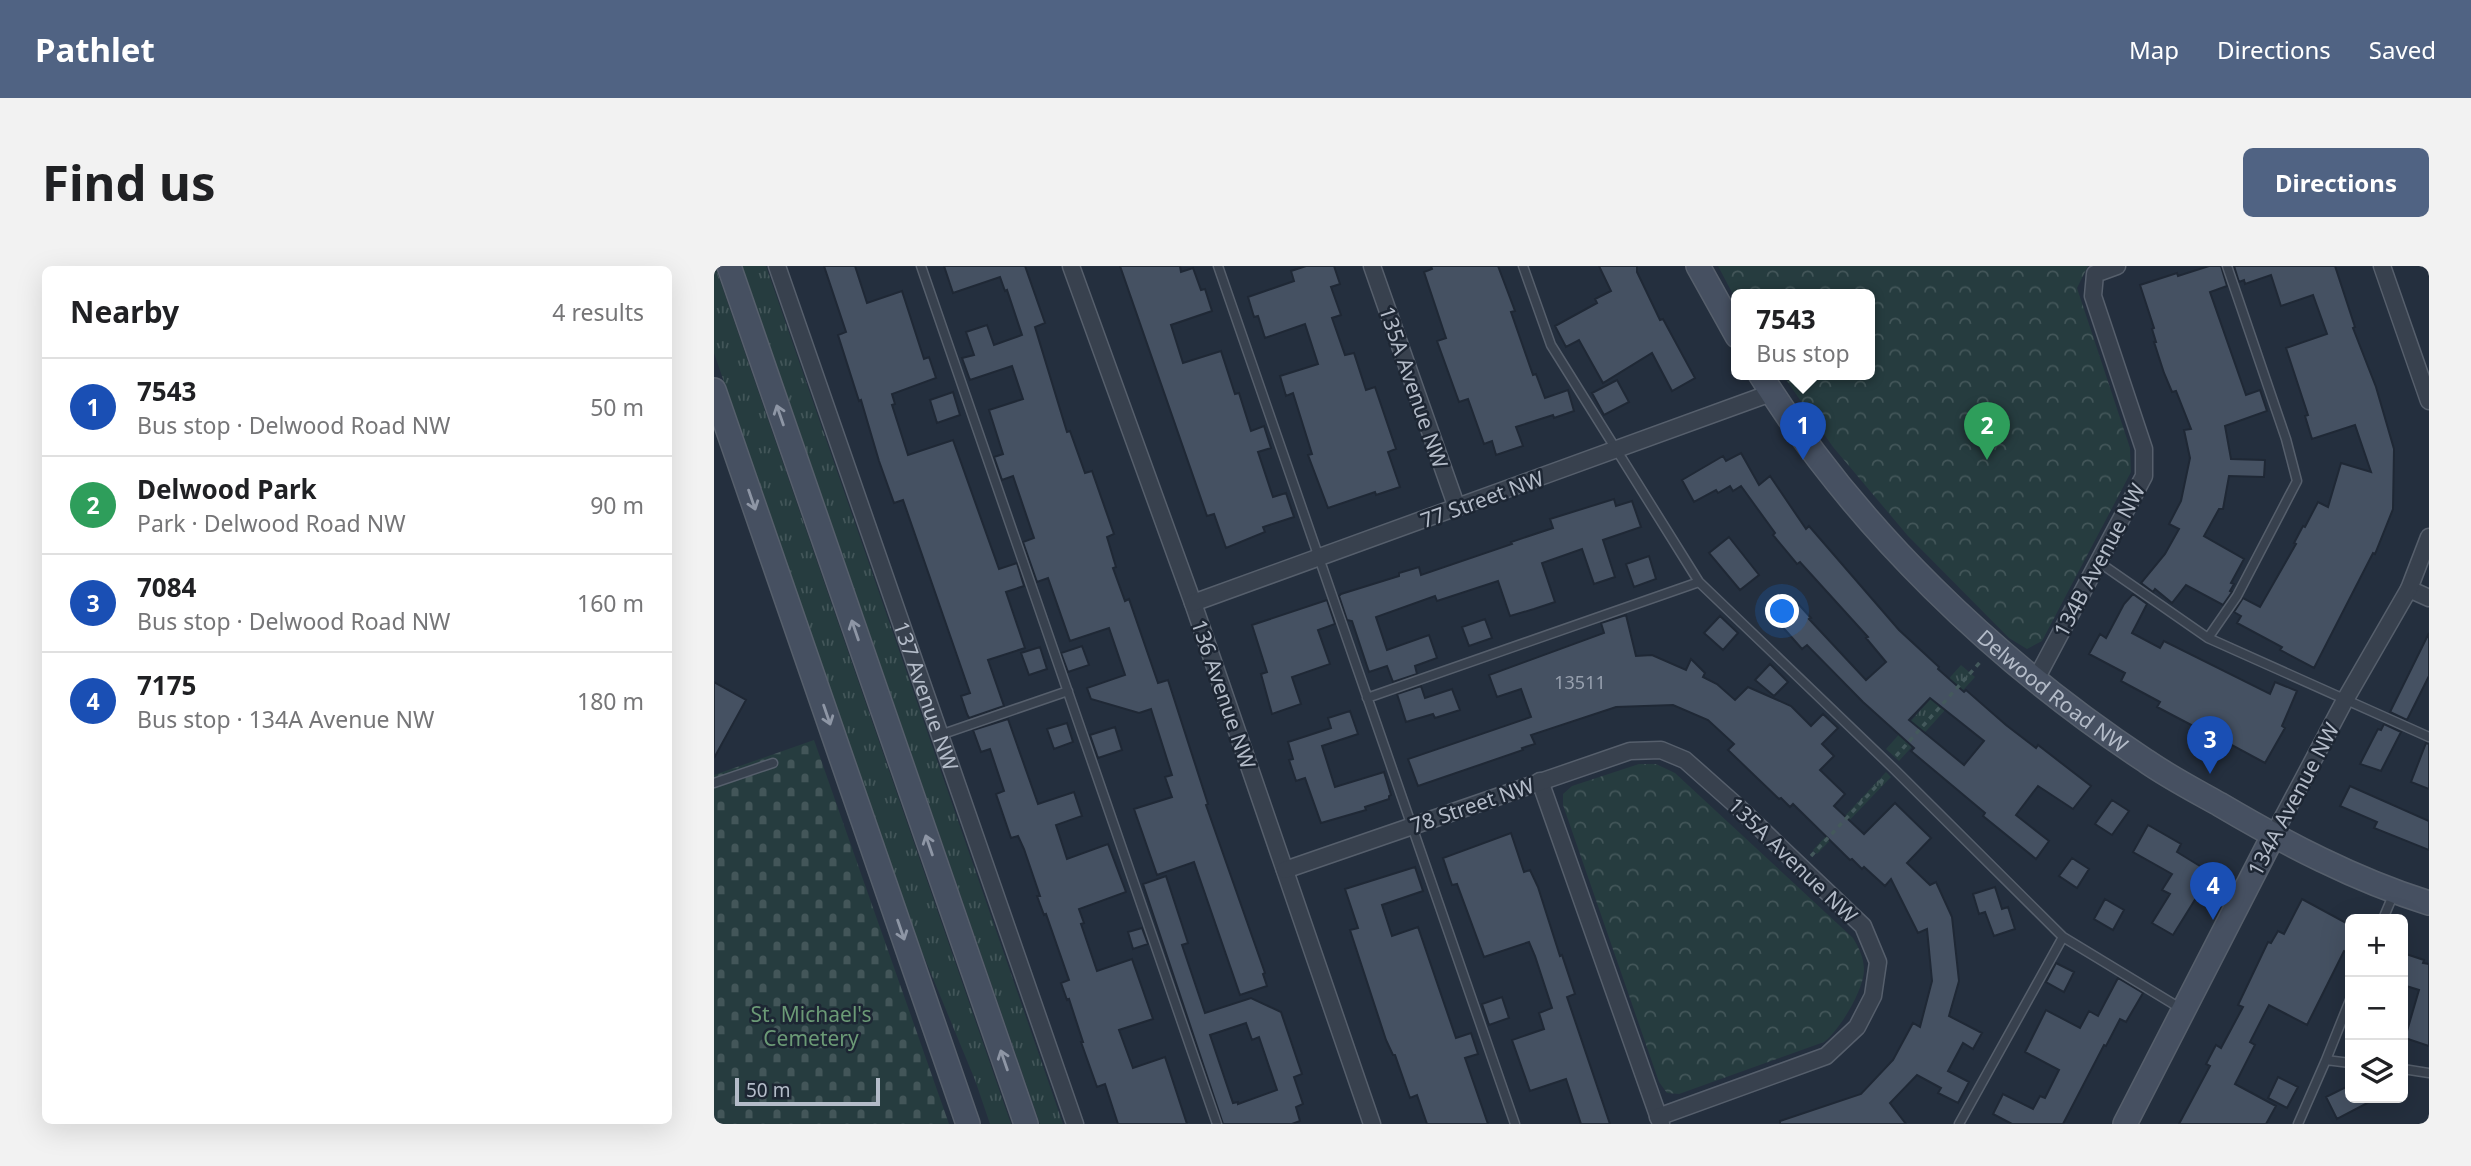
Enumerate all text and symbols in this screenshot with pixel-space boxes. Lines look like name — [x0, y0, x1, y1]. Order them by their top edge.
text: Pathlet — [35, 27, 155, 72]
text: Map — [2129, 33, 2179, 66]
text: Directions — [2217, 33, 2331, 66]
text: Saved — [2369, 33, 2436, 66]
button: Directions — [2243, 148, 2429, 217]
text: Find us — [42, 149, 216, 215]
popup — [1731, 289, 1875, 380]
text: Nearby — [70, 291, 179, 332]
text: 4 results — [552, 296, 644, 328]
text: 7543 — [1756, 301, 1816, 337]
street label: 135A Avenue NW — [1373, 302, 1455, 472]
text: Bus stop — [1756, 337, 1850, 369]
text: 7543 — [137, 373, 197, 409]
text: 1 — [86, 391, 100, 423]
text: 50 m — [590, 391, 644, 423]
pin: 1 — [1780, 402, 1826, 460]
pin: 2 — [1964, 402, 2010, 460]
one-way arrow — [773, 404, 785, 426]
text: Bus stop · Delwood Road NW — [137, 409, 451, 441]
street label: 77 Street NW — [1417, 464, 1548, 534]
text: Delwood Park — [137, 471, 317, 507]
street label: 134B Avenue NW — [2047, 478, 2151, 642]
text: 2 — [86, 489, 100, 521]
text: 90 m — [590, 489, 644, 521]
one-way arrow — [747, 489, 759, 511]
text: Park · Delwood Road NW — [137, 507, 406, 539]
text: 7084 — [137, 569, 197, 605]
text: 3 — [86, 587, 100, 619]
text: 160 m — [577, 587, 644, 619]
your location — [1765, 594, 1799, 628]
text: Bus stop · Delwood Road NW — [137, 605, 451, 637]
street label: 136 Avenue NW — [1185, 616, 1263, 773]
street label: 137 Avenue NW — [887, 617, 965, 775]
one-way arrow — [848, 619, 860, 641]
street label: Delwood Road NW — [1972, 623, 2134, 759]
text: 7175 — [137, 667, 197, 703]
house number: 13511 — [1554, 670, 1606, 694]
text: 4 — [86, 685, 100, 717]
text: 180 m — [577, 685, 644, 717]
text: Bus stop · 134A Avenue NW — [137, 703, 434, 735]
one-way arrow — [822, 704, 834, 726]
pin: 3 — [2187, 716, 2233, 774]
street label: 134A Avenue NW — [2241, 717, 2345, 880]
street label: 78 Street NW — [1406, 771, 1538, 839]
street label: 135A Avenue NW — [1722, 791, 1864, 929]
one-way arrow — [922, 834, 934, 856]
pin: 4 — [2190, 862, 2236, 920]
map controls — [2345, 914, 2408, 1103]
button: + — [2345, 914, 2408, 977]
one-way arrow — [896, 919, 908, 941]
button: − — [2345, 977, 2408, 1040]
park label: St. Michael's Cemetery — [751, 1000, 871, 1052]
button: layers — [2345, 1040, 2408, 1103]
one-way arrow — [997, 1049, 1009, 1071]
scale bar — [735, 1075, 880, 1107]
text: 50 m — [746, 1077, 790, 1103]

